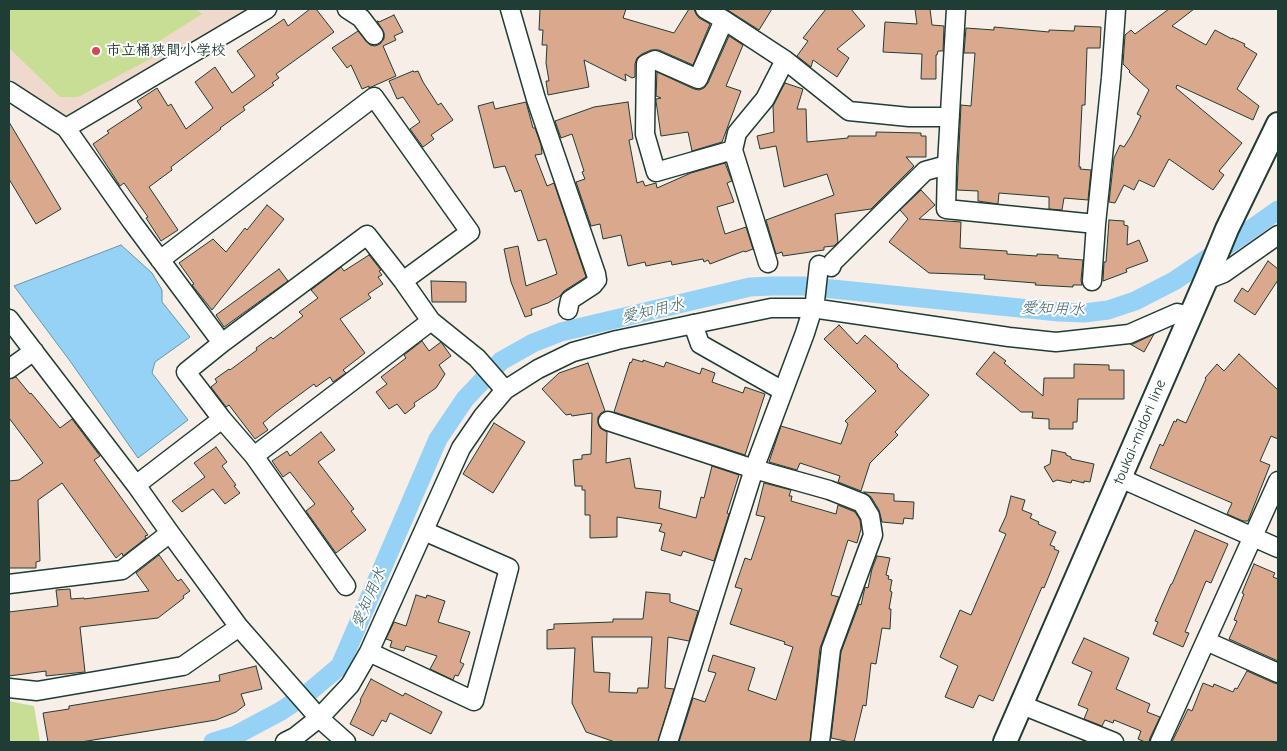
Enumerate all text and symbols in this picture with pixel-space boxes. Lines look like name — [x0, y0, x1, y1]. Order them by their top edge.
place label: 市立桶狭間小学校 — [106, 42, 226, 60]
marker: 市立桶狭間小学校 — [90, 45, 102, 57]
water label: 愛知用水 — [620, 294, 686, 328]
water label: 愛知用水 — [1021, 298, 1085, 320]
street label: toukai-midori line — [1110, 377, 1170, 487]
water label: 愛知用水 — [348, 565, 390, 631]

